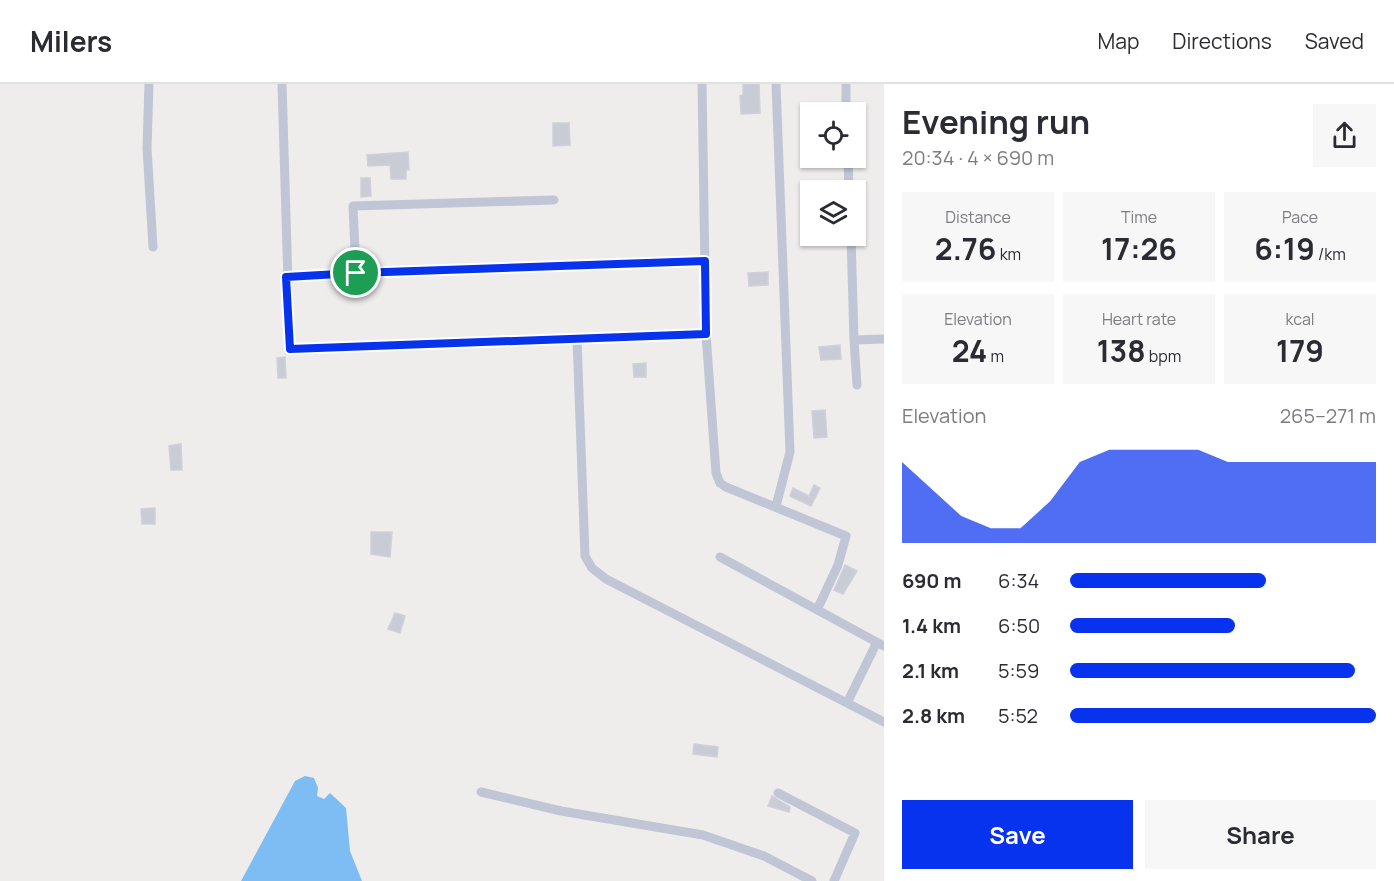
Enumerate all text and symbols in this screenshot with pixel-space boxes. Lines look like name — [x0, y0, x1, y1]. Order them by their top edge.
text: Milers — [30, 22, 112, 60]
text: Map — [1098, 27, 1139, 55]
text: Directions — [1172, 27, 1272, 55]
text: Saved — [1305, 27, 1364, 55]
text: Evening run — [902, 99, 1090, 144]
map controls — [800, 102, 866, 246]
button: locate — [800, 102, 866, 168]
button: share — [1313, 104, 1376, 167]
text: 20:34 · 4 × 690 m — [902, 144, 1054, 171]
button: layers — [800, 180, 866, 246]
text: Distance — [945, 206, 1011, 228]
text: Time — [1121, 206, 1157, 228]
text: Pace — [1282, 206, 1318, 228]
text: 2.76 — [935, 228, 996, 269]
text: 17:26 — [1101, 228, 1177, 269]
text: 6:19 — [1254, 228, 1315, 269]
text: km — [996, 243, 1021, 265]
text: /km — [1315, 243, 1346, 265]
pin — [330, 247, 381, 298]
icon: arrive — [339, 256, 372, 289]
text: Elevation — [944, 308, 1012, 330]
text: Heart rate — [1102, 308, 1176, 330]
text: kcal — [1285, 308, 1315, 330]
text: 24 — [952, 330, 987, 371]
text: 138 — [1097, 330, 1146, 371]
text: 179 — [1276, 330, 1324, 371]
text: m — [987, 345, 1004, 367]
text: bpm — [1146, 345, 1181, 367]
text: Elevation — [902, 402, 986, 429]
text: 265–271 m — [1280, 402, 1376, 429]
text: 690 m — [902, 567, 962, 594]
text: 6:34 — [998, 567, 1039, 594]
text: 1.4 km — [902, 612, 961, 639]
text: 6:50 — [998, 612, 1040, 639]
text: 2.1 km — [902, 657, 959, 684]
text: 5:59 — [998, 657, 1040, 684]
text: 2.8 km — [902, 702, 965, 729]
text: 5:52 — [998, 702, 1038, 729]
button: Save — [902, 800, 1133, 869]
button: Share — [1145, 800, 1376, 869]

